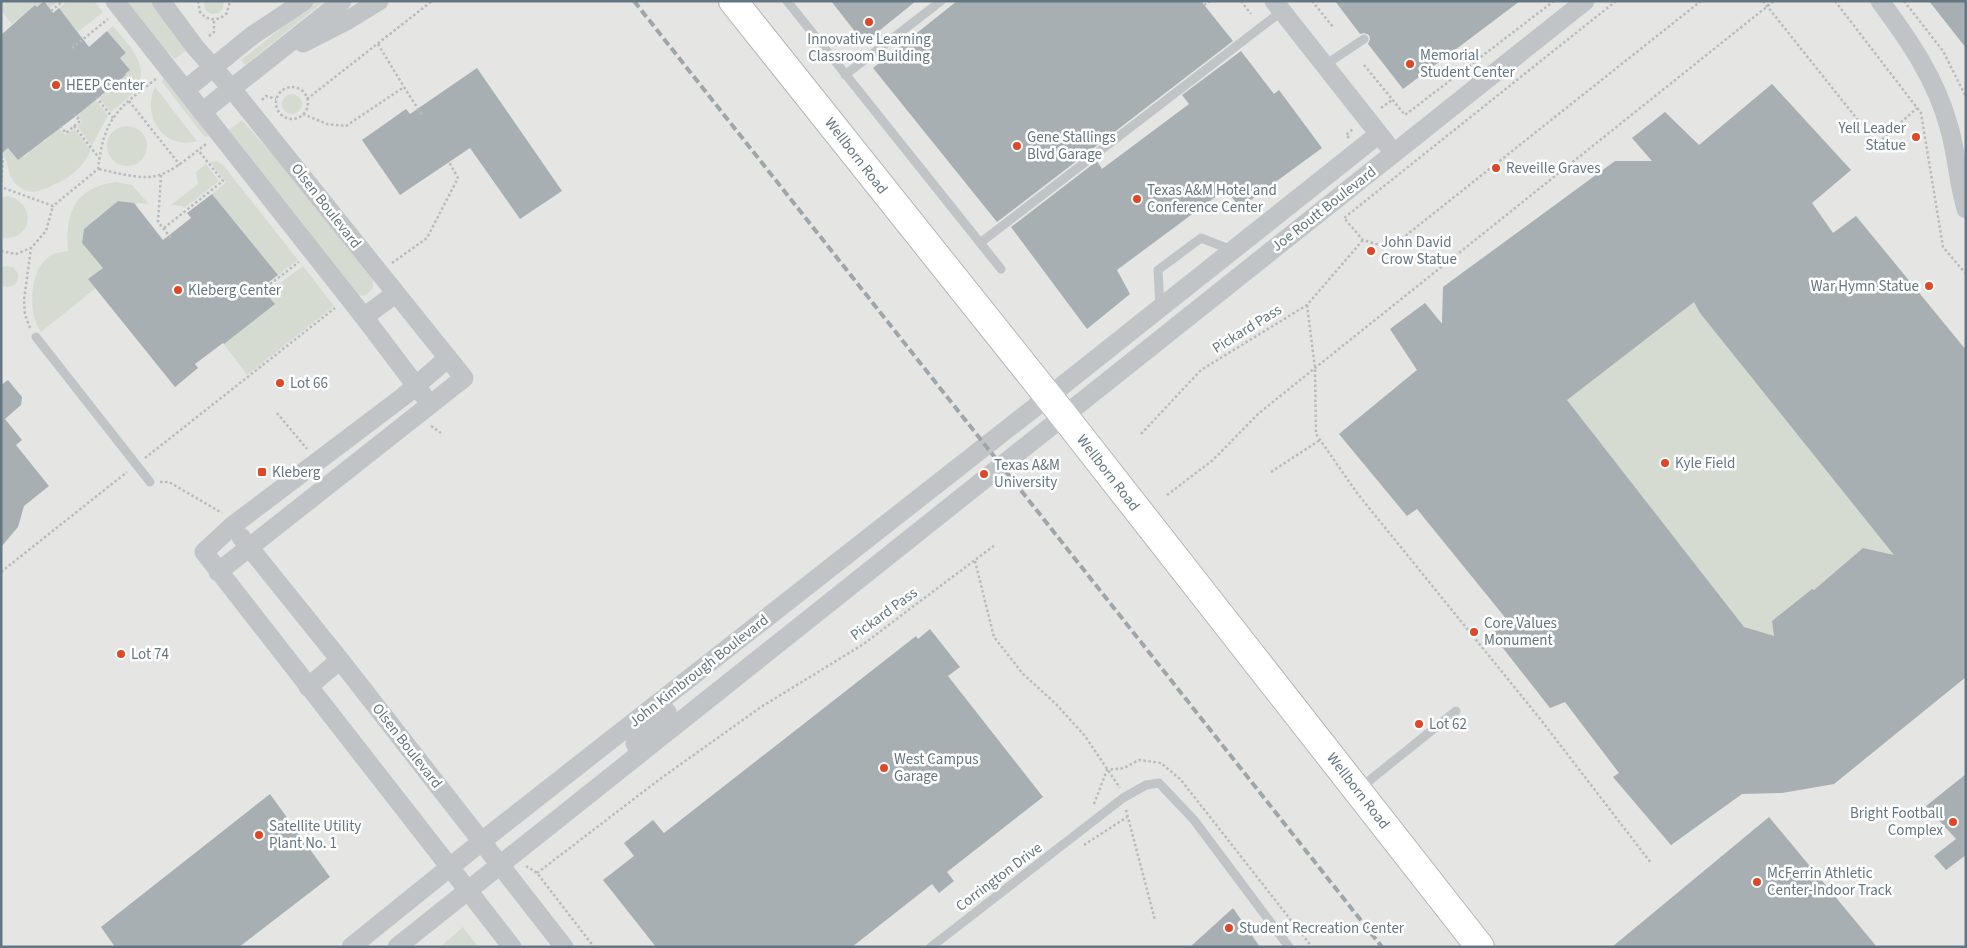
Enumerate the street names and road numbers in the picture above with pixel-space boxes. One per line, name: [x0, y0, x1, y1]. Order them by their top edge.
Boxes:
street label: Wellborn Road: [819, 113, 893, 199]
street label: Olsen Boulevard: [286, 159, 366, 253]
street label: Joe Routt Boulevard: [1267, 162, 1381, 256]
street label: Pickard Pass: [1208, 299, 1286, 359]
street label: Wellborn Road: [1071, 430, 1145, 516]
street label: Pickard Pass: [846, 583, 922, 645]
street label: John Kimbrough Boulevard: [625, 610, 773, 732]
street label: Olsen Boulevard: [367, 699, 447, 793]
street label: Wellborn Road: [1321, 748, 1395, 834]
street label: Corrington Drive: [951, 838, 1047, 916]

